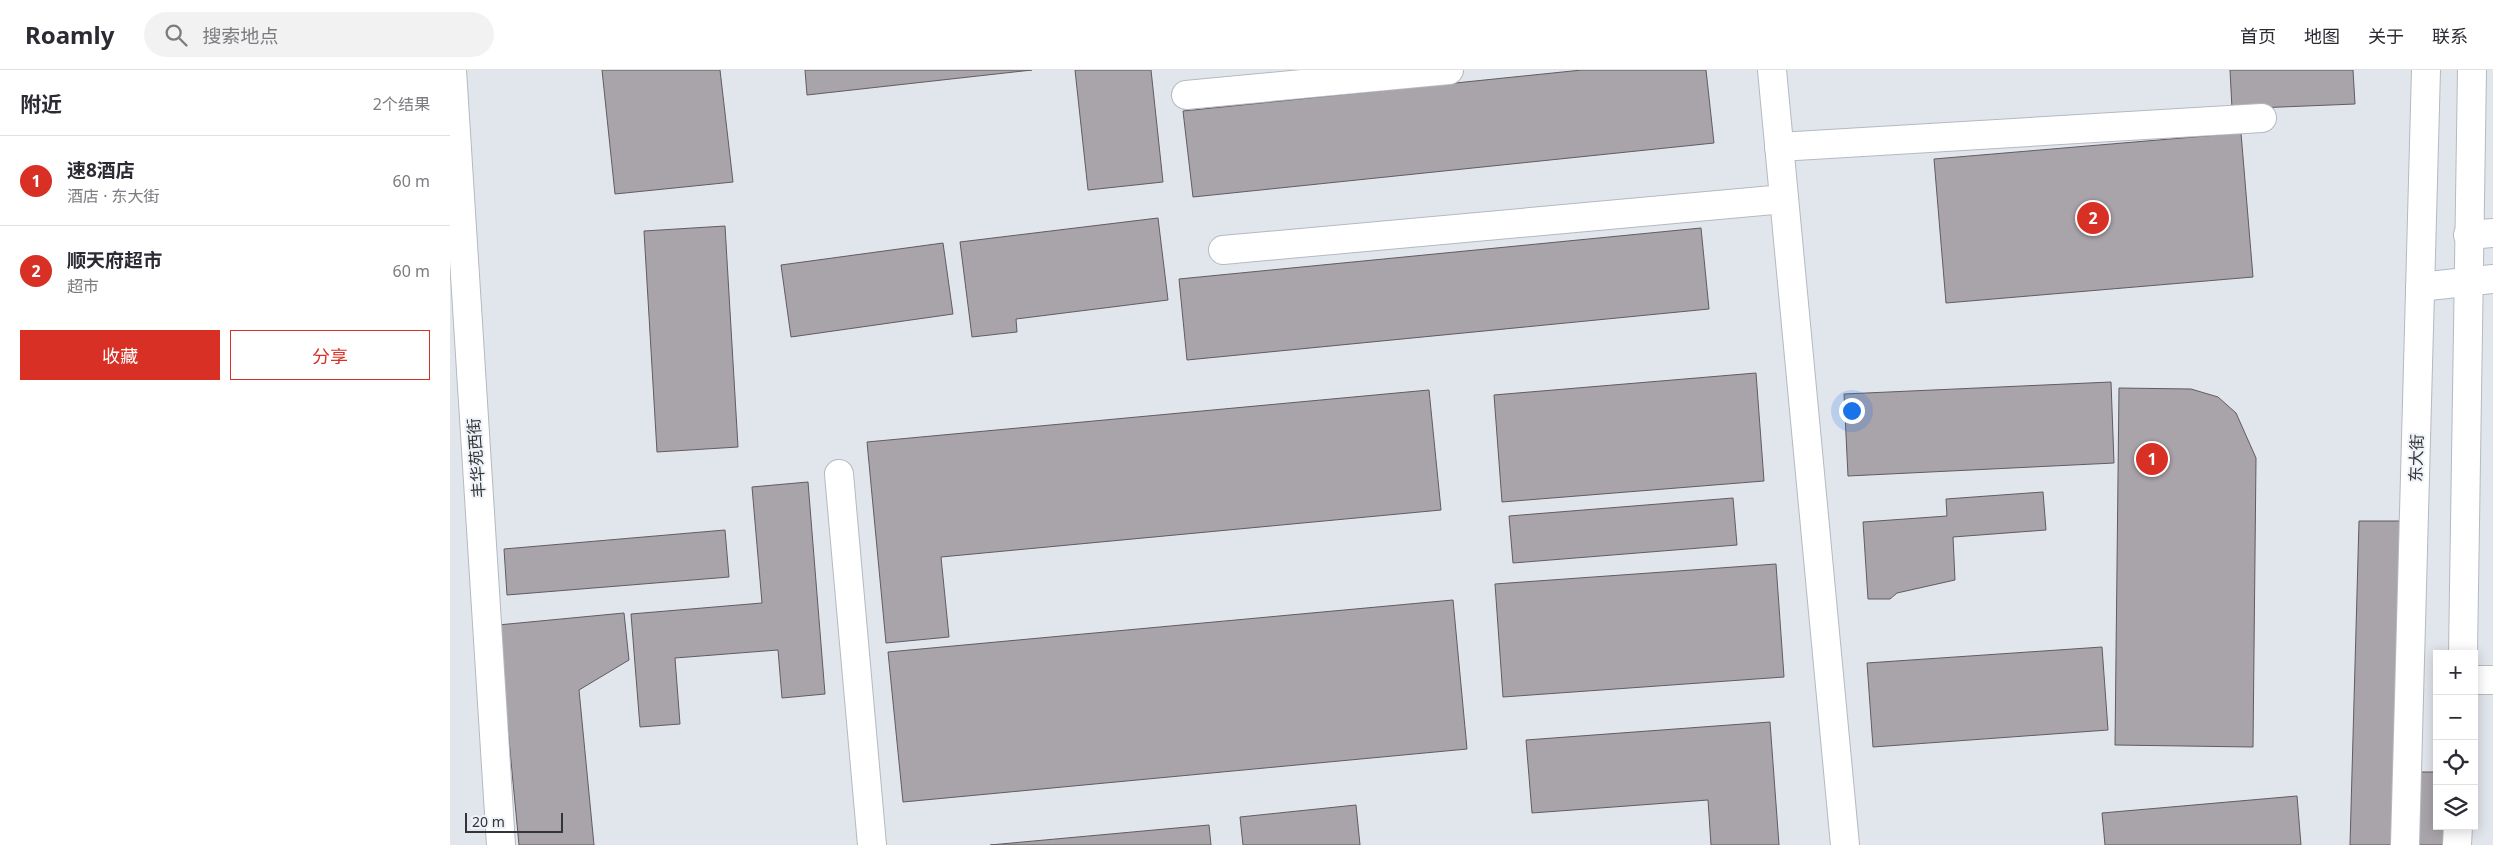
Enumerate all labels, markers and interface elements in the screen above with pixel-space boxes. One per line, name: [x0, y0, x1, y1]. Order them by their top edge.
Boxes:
search box: [144, 12, 494, 57]
text: Roamly: [25, 18, 114, 51]
icon: search: [162, 21, 190, 49]
text: 搜索地点: [202, 23, 278, 49]
text: 首页: [2240, 24, 2276, 48]
text: 地图: [2304, 24, 2340, 48]
text: 关于: [2368, 24, 2404, 48]
text: 联系: [2432, 24, 2468, 48]
text: 附近: [20, 90, 62, 118]
text: 2个结果: [373, 93, 430, 115]
text: 速8酒店: [67, 157, 135, 183]
text: 1: [31, 170, 41, 192]
text: 60 m: [393, 170, 430, 192]
text: 酒店 · 东大街: [67, 185, 160, 207]
pin: 2: [2077, 199, 2109, 237]
text: 顺天府超市: [67, 247, 162, 273]
text: 2: [31, 260, 41, 282]
text: 60 m: [393, 260, 430, 282]
text: 超市: [67, 275, 99, 297]
button: 收藏: [20, 330, 220, 380]
button: 分享: [230, 330, 430, 380]
your location: [1839, 398, 1865, 424]
street label: 丰华苑西街: [462, 417, 490, 499]
street label: 东大街: [2404, 434, 2428, 482]
pin: 1: [2136, 440, 2168, 478]
map controls: [2433, 650, 2478, 830]
button: +: [2433, 650, 2478, 695]
button: −: [2433, 695, 2478, 740]
button: locate: [2433, 740, 2478, 785]
button: layers: [2433, 785, 2478, 830]
scale bar: [465, 810, 562, 833]
text: 20 m: [472, 812, 505, 831]

